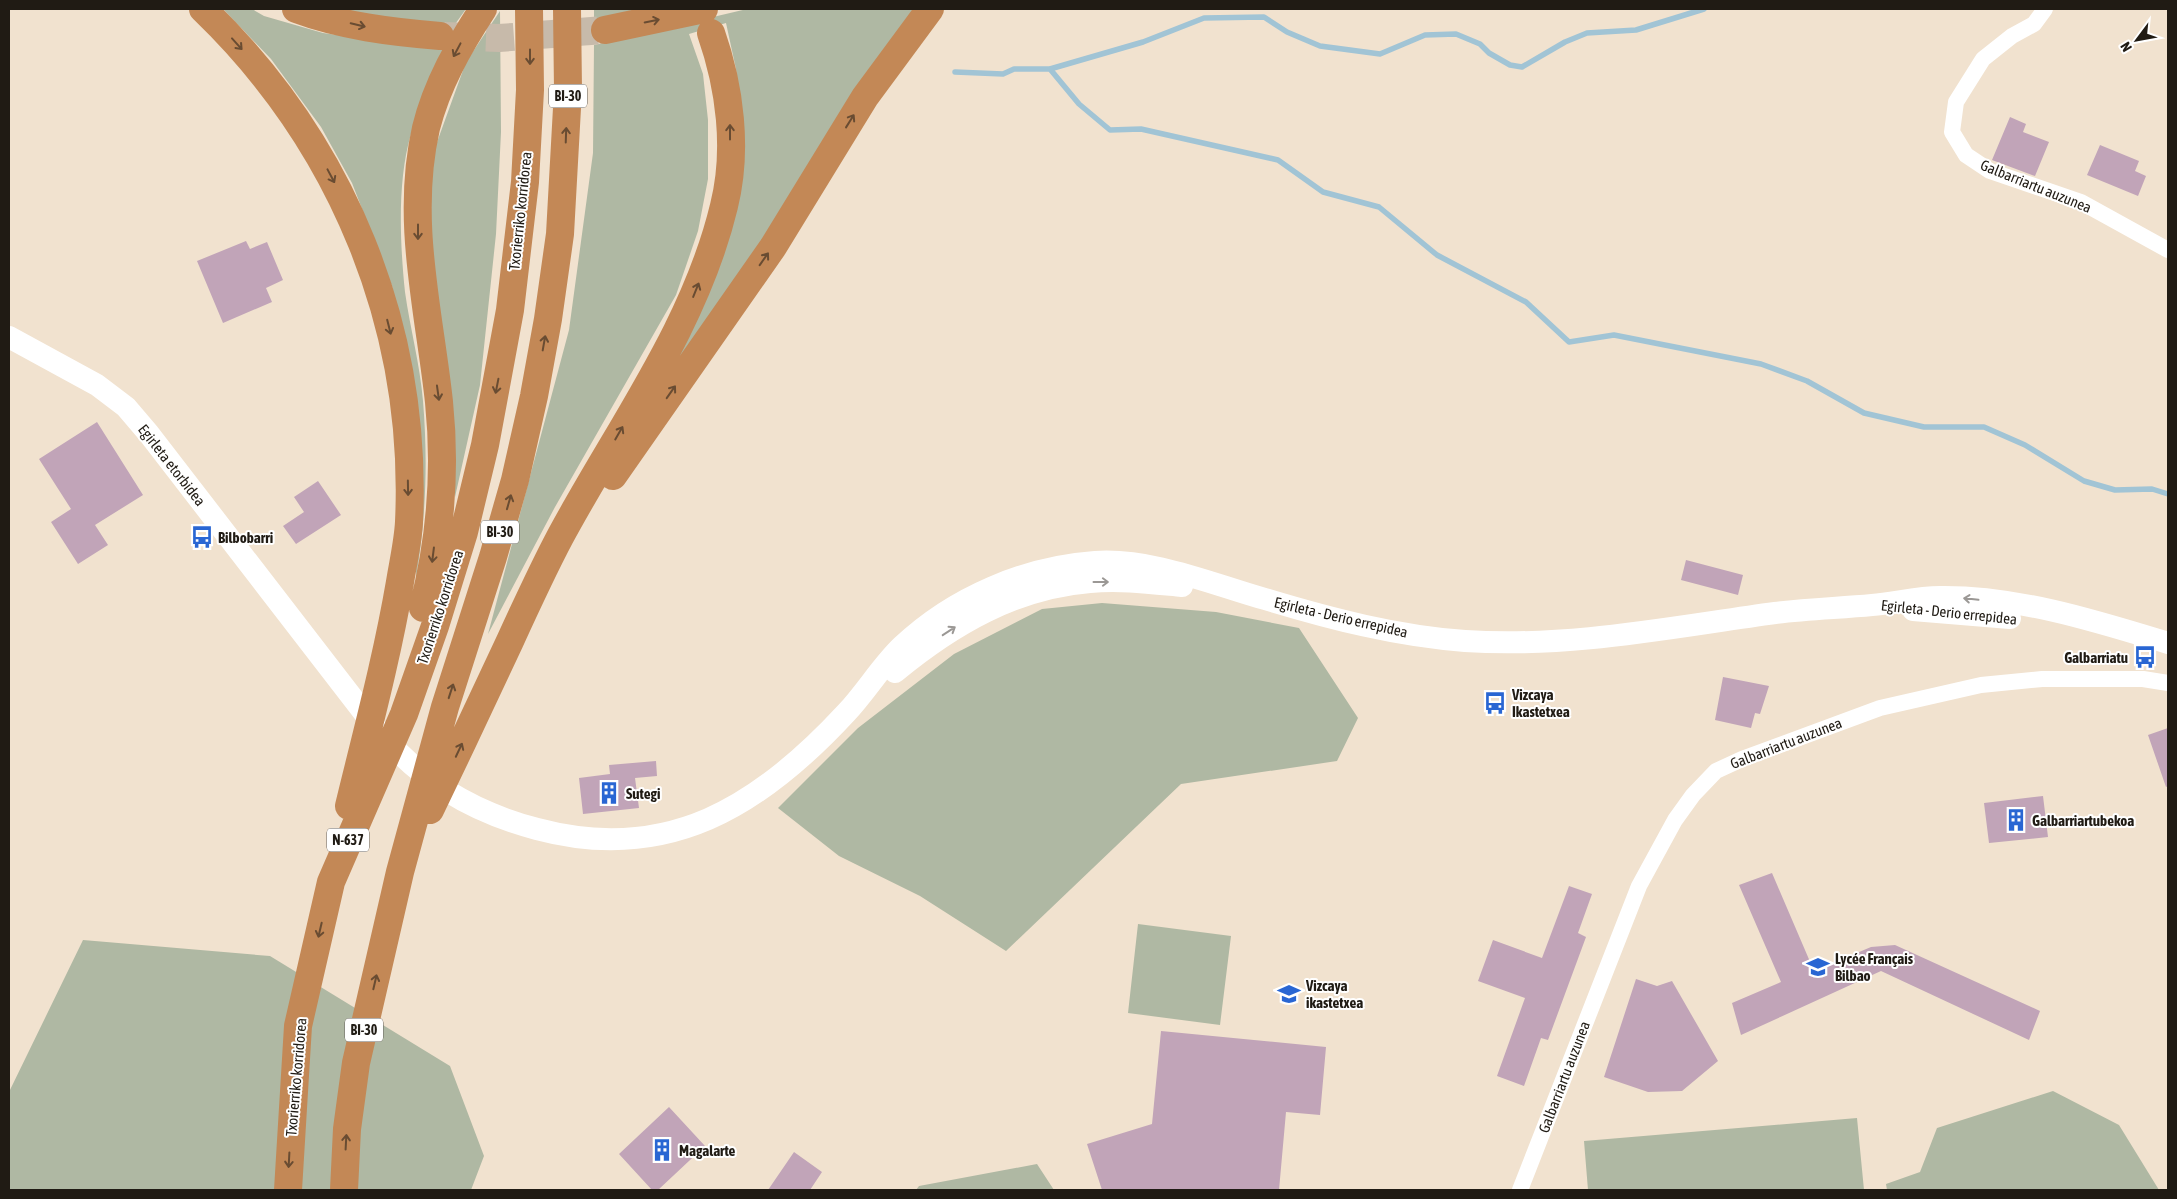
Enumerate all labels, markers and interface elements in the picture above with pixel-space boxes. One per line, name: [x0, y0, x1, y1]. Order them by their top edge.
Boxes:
one-way arrow: [644, 15, 660, 25]
north arrow: [2112, 15, 2162, 65]
one-way arrow: [349, 21, 365, 30]
one-way arrow: [231, 37, 243, 50]
text: N: [2117, 39, 2135, 55]
one-way arrow: [452, 43, 462, 58]
one-way arrow: [525, 49, 535, 65]
road number: BI-30: [549, 84, 587, 108]
one-way arrow: [845, 115, 855, 129]
one-way arrow: [725, 125, 735, 141]
one-way arrow: [561, 127, 571, 144]
street label: Txorierriko korridorea: [505, 151, 535, 271]
street label: Galbarriartu auzunea: [1978, 156, 2094, 216]
one-way arrow: [326, 168, 336, 183]
one-way arrow: [413, 224, 423, 240]
one-way arrow: [759, 252, 769, 266]
one-way arrow: [691, 283, 701, 298]
one-way arrow: [385, 318, 394, 334]
one-way arrow: [539, 336, 549, 352]
one-way arrow: [492, 378, 501, 394]
one-way arrow: [433, 385, 443, 401]
one-way arrow: [666, 386, 676, 400]
street label: Egirleta etorbidea: [135, 421, 209, 509]
one-way arrow: [615, 426, 624, 441]
one-way arrow: [404, 479, 413, 495]
one-way arrow: [504, 494, 514, 510]
road number: BI-30: [481, 520, 519, 544]
bus stop icon: Bilbobarri: [189, 524, 215, 550]
place label: Bilbobarri: [218, 529, 273, 546]
one-way arrow: [428, 547, 438, 563]
street label: Txorierriko korridorea: [414, 548, 466, 666]
one-way arrow: [1093, 577, 1109, 586]
street label: Egirleta - Derio errepidea: [1273, 593, 1409, 641]
one-way arrow: [1963, 594, 1979, 604]
street label: Egirleta - Derio errepidea: [1880, 596, 2018, 628]
one-way arrow: [941, 626, 955, 636]
bus stop icon: Galbarriatu: [2132, 644, 2158, 670]
place label: Galbarriatu: [2064, 649, 2128, 666]
one-way arrow: [447, 683, 456, 699]
place label: Vizcaya Ikastetxea: [1511, 686, 1570, 720]
bus stop icon: Vizcaya Ikastetxea: [1482, 690, 1508, 716]
street label: Galbarriartu auzunea: [1728, 714, 1844, 772]
one-way arrow: [455, 743, 464, 758]
building icon: Sutegi: [596, 780, 622, 806]
place label: Sutegi: [626, 785, 660, 802]
building icon: Galbarriartubekoa: [2003, 807, 2029, 833]
place label: Galbarriartubekoa: [2032, 812, 2134, 829]
road number: N-637: [327, 828, 369, 852]
one-way arrow: [315, 921, 324, 937]
place label: Lycée Français Bilbao: [1835, 950, 1914, 984]
school or university icon: Lycée Français Bilbao: [1805, 954, 1831, 980]
one-way arrow: [371, 974, 380, 990]
place label: Vizcaya ikastetxea: [1305, 977, 1363, 1011]
school or university icon: Vizcaya ikastetxea: [1276, 981, 1302, 1007]
street label: Txorierriko korridorea: [282, 1017, 310, 1137]
road number: BI-30: [345, 1018, 383, 1042]
street label: Galbarriartu auzunea: [1535, 1019, 1593, 1135]
one-way arrow: [342, 1134, 351, 1150]
building icon: Magalarte: [649, 1137, 675, 1163]
place label: Magalarte: [679, 1142, 736, 1159]
one-way arrow: [285, 1151, 294, 1167]

